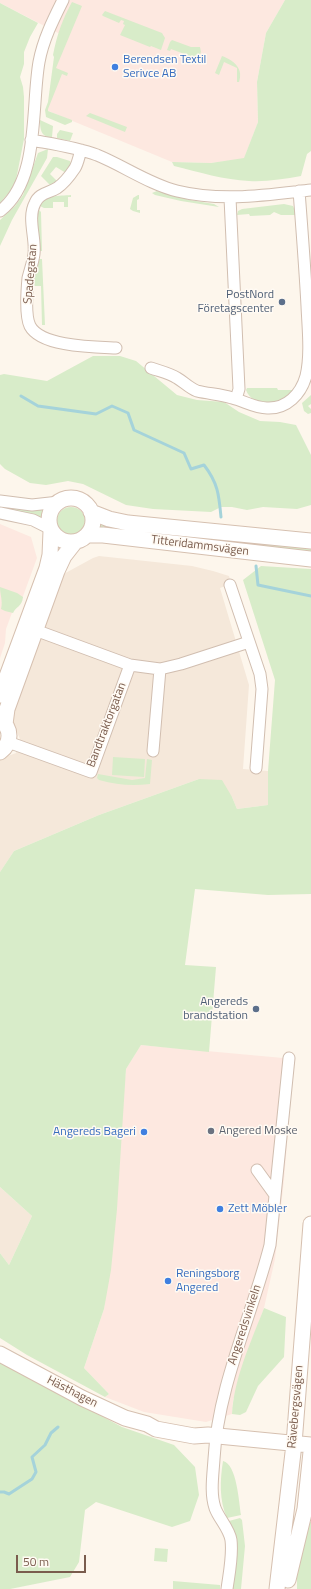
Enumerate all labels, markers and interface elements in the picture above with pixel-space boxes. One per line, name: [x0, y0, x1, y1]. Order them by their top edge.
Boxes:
place label: Berendsen Textil Serivce AB: [123, 53, 206, 81]
marker: Berendsen Textil Serivce AB: [110, 62, 120, 72]
street label: Spadegatan: [21, 243, 41, 305]
place label: PostNord Företagscenter: [197, 288, 274, 316]
marker: PostNord Företagscenter: [277, 297, 287, 307]
street label: Titteridammsvägen: [150, 533, 250, 559]
street label: Bandtraktorgatan: [84, 681, 130, 769]
place label: Angereds brandstation: [183, 995, 248, 1023]
marker: Angereds brandstation: [251, 1004, 261, 1014]
place label: Angered Moske: [219, 1124, 297, 1138]
place label: Angereds Bageri: [53, 1125, 136, 1139]
marker: Angered Moske: [206, 1126, 216, 1136]
marker: Angereds Bageri: [139, 1127, 149, 1137]
place label: Zett Möbler: [228, 1202, 287, 1216]
marker: Zett Möbler: [215, 1204, 225, 1214]
place label: Reningsborg Angered: [176, 1267, 239, 1295]
marker: Reningsborg Angered: [163, 1276, 173, 1286]
street label: Angeredsvinkeln: [225, 1283, 265, 1367]
street label: Rävebergsvägen: [285, 1365, 307, 1449]
street label: Hästhagen: [44, 1373, 100, 1411]
scale bar: [18, 1547, 88, 1573]
text: 50 m: [23, 1552, 49, 1571]

